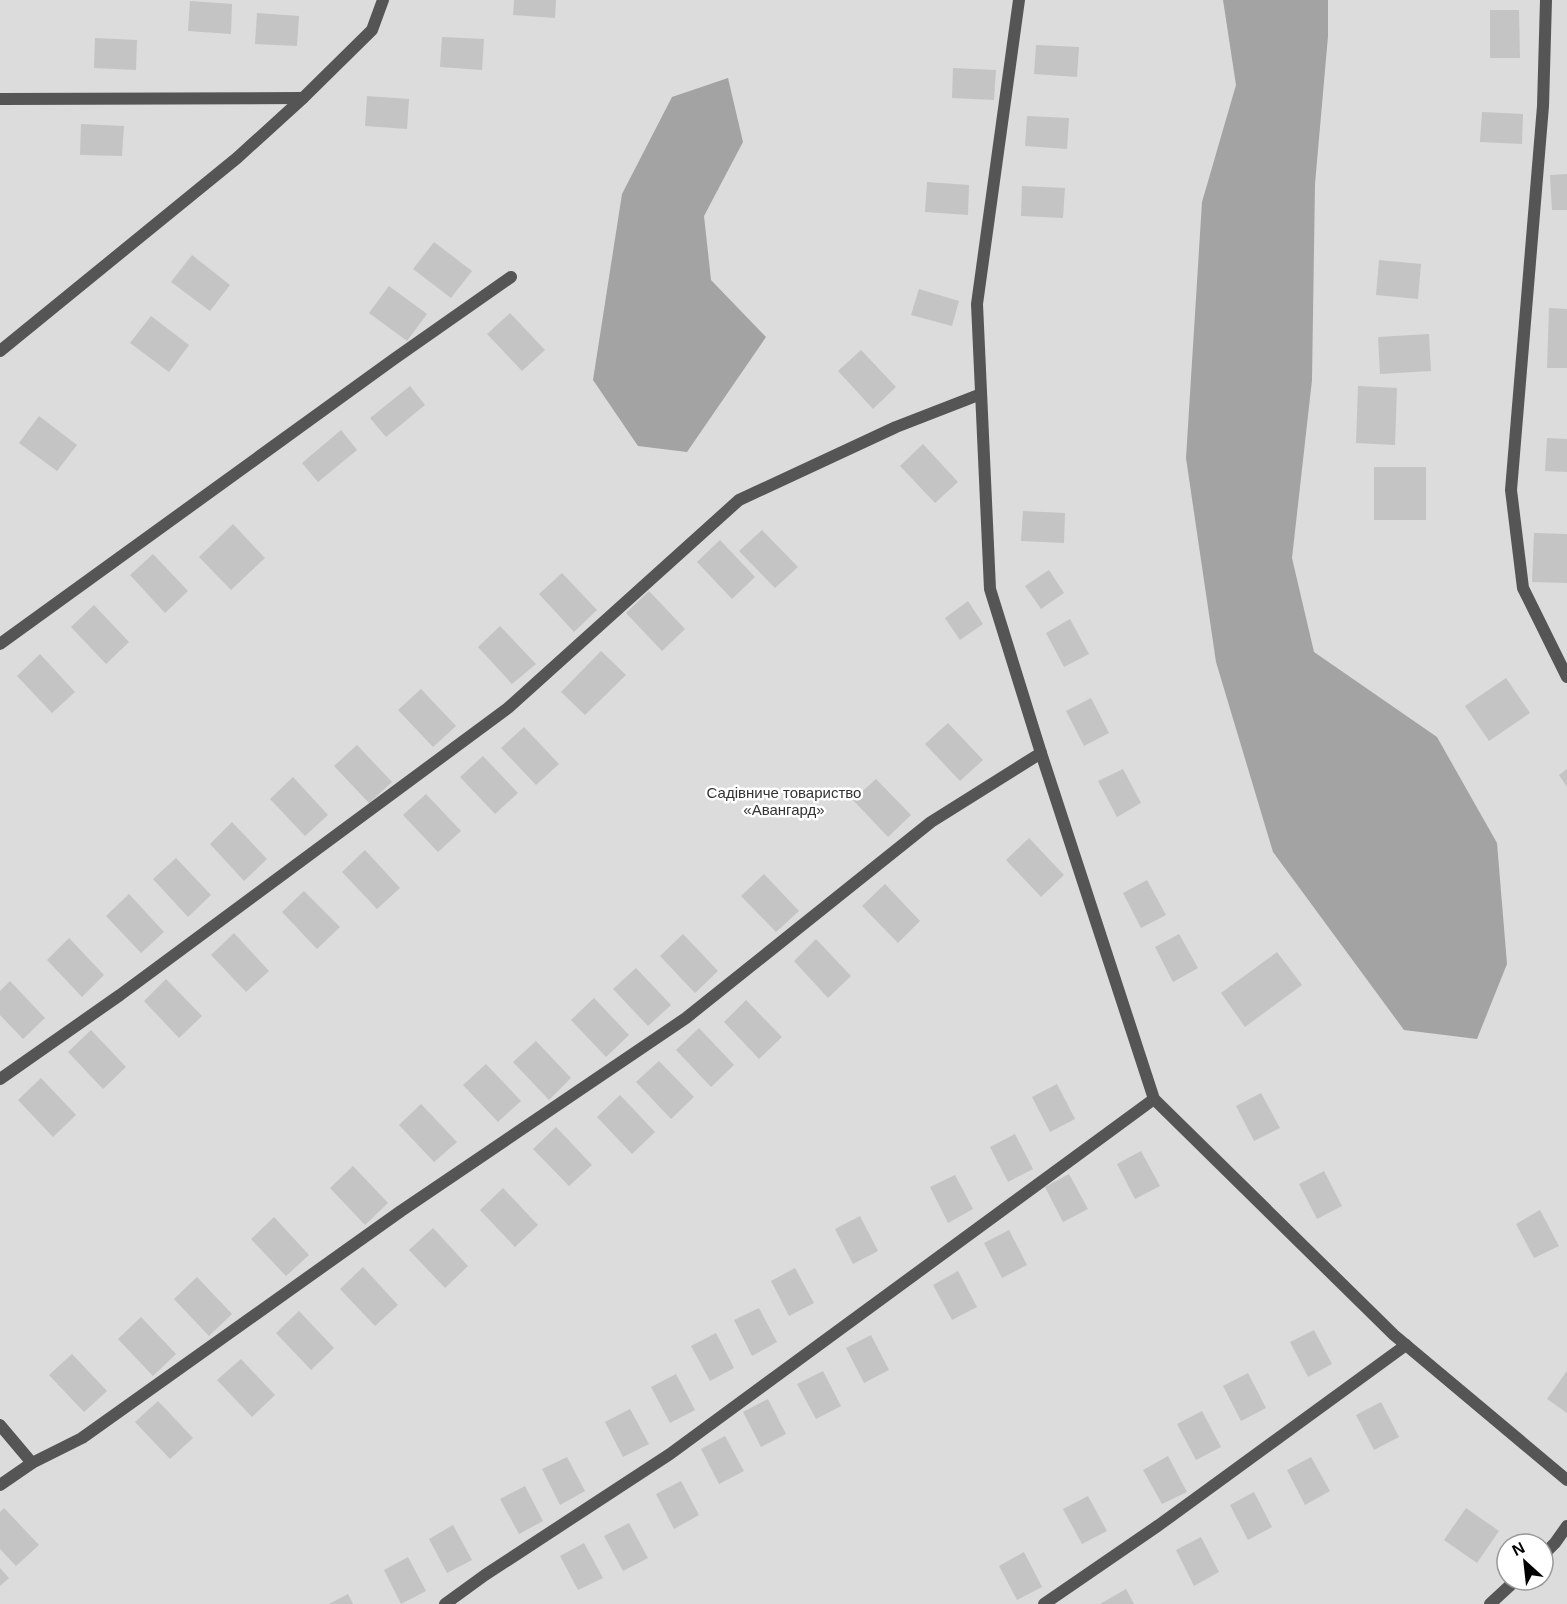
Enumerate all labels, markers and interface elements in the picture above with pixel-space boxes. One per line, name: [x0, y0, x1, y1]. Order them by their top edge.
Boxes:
park label: Садівниче товариство «Авангард»: [707, 784, 861, 818]
north arrow: [1495, 1532, 1555, 1592]
text: N: [1509, 1539, 1527, 1559]

